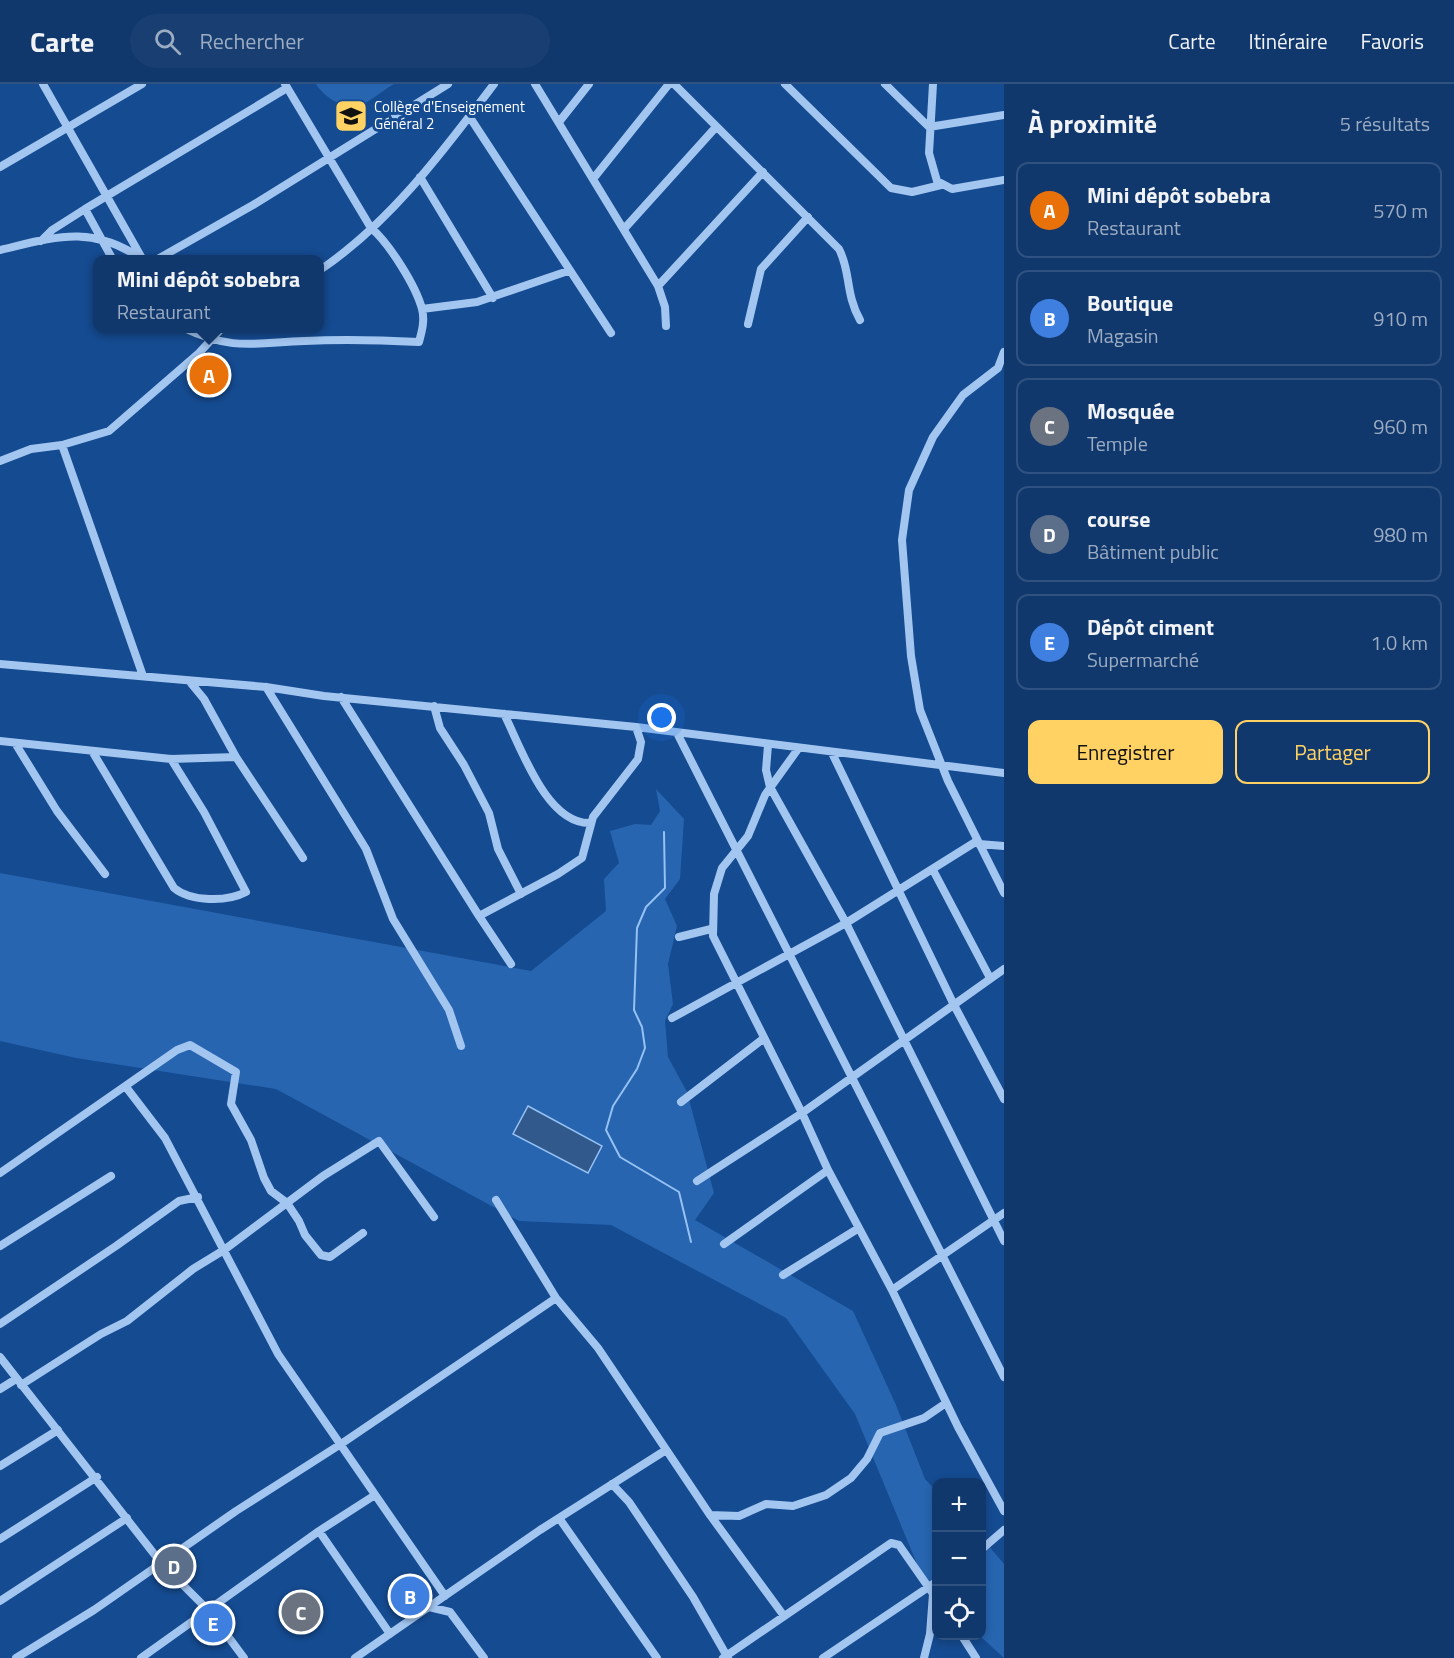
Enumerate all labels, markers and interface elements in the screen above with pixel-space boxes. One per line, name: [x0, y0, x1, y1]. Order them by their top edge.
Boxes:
search box: [130, 14, 550, 68]
text: Carte: [30, 20, 94, 63]
text: Rechercher: [199, 24, 304, 58]
icon: search: [151, 25, 184, 58]
text: Carte: [1168, 25, 1216, 57]
text: Itinéraire: [1249, 25, 1328, 57]
text: Favoris: [1361, 25, 1424, 57]
place label: Collège d'Enseignement Général 2: [374, 95, 526, 135]
school or university icon: Collège d'Enseignement Général 2: [333, 98, 369, 134]
text: À proximité: [1028, 104, 1157, 143]
text: 5 résultats: [1340, 108, 1430, 139]
text: Mini dépôt sobebra: [1087, 178, 1271, 212]
text: A: [1043, 195, 1056, 226]
text: 570 m: [1373, 195, 1428, 226]
text: Restaurant: [1087, 212, 1181, 243]
popup: [93, 255, 324, 333]
text: Mini dépôt sobebra: [117, 262, 300, 296]
text: Boutique: [1087, 286, 1173, 320]
text: Restaurant: [117, 296, 210, 327]
text: B: [1043, 303, 1056, 334]
text: 910 m: [1373, 303, 1428, 334]
text: Magasin: [1087, 320, 1159, 351]
pin: A: [190, 352, 228, 398]
text: Mosquée: [1087, 394, 1174, 428]
text: C: [1044, 411, 1055, 442]
text: 960 m: [1373, 411, 1428, 442]
text: Temple: [1087, 428, 1148, 459]
text: course: [1087, 502, 1150, 536]
text: D: [1043, 519, 1056, 550]
text: 980 m: [1373, 519, 1428, 550]
text: Bâtiment public: [1087, 536, 1219, 567]
text: Dépôt ciment: [1087, 610, 1214, 644]
text: E: [1044, 627, 1055, 658]
text: 1.0 km: [1371, 627, 1428, 658]
text: Supermarché: [1087, 644, 1199, 675]
your location: [647, 703, 676, 732]
button: Enregistrer: [1028, 720, 1223, 784]
button: Partager: [1235, 720, 1430, 784]
map controls: [932, 1478, 986, 1640]
button: +: [932, 1478, 986, 1532]
button: −: [932, 1532, 986, 1586]
pin: D: [154, 1544, 194, 1588]
pin: B: [390, 1574, 430, 1618]
button: locate: [932, 1586, 986, 1640]
pin: C: [282, 1590, 320, 1634]
pin: E: [194, 1600, 232, 1646]

